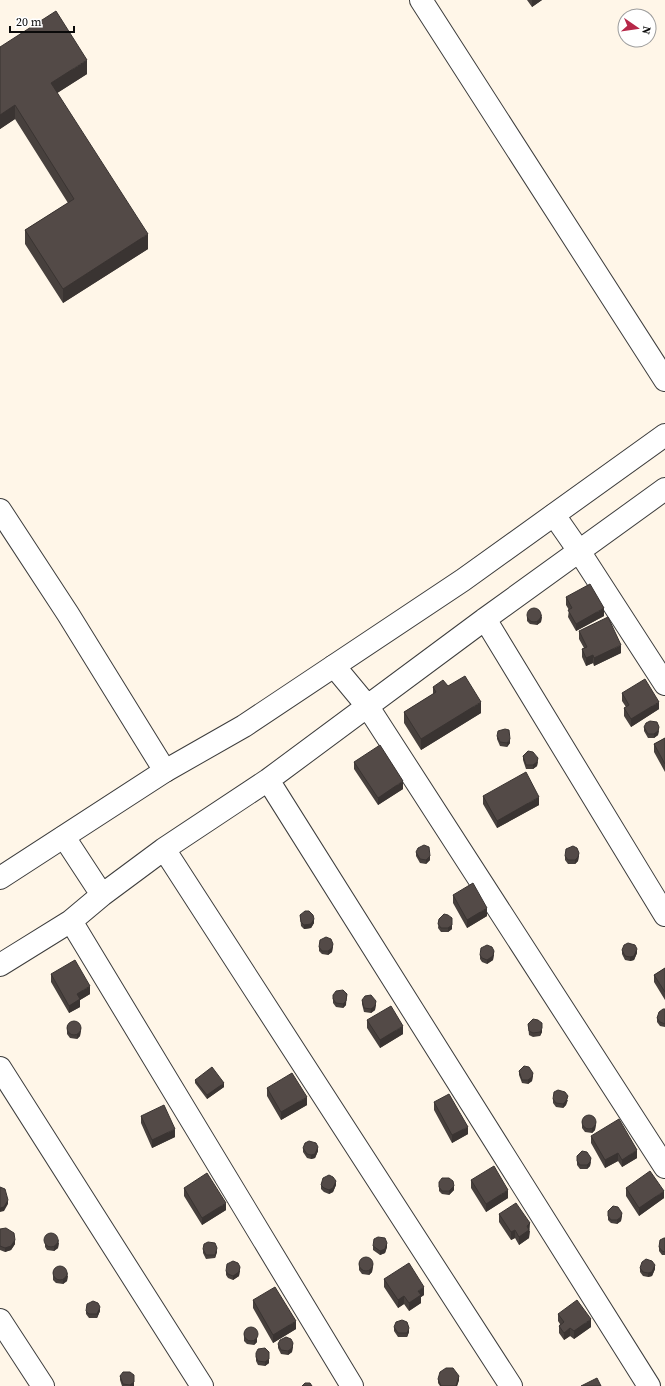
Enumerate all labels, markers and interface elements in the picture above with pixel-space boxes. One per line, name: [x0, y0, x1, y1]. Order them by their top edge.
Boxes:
scale bar: [10, 8, 74, 34]
north arrow: [617, 8, 657, 48]
text: 20 m: [16, 14, 42, 30]
text: N: [638, 25, 654, 36]

